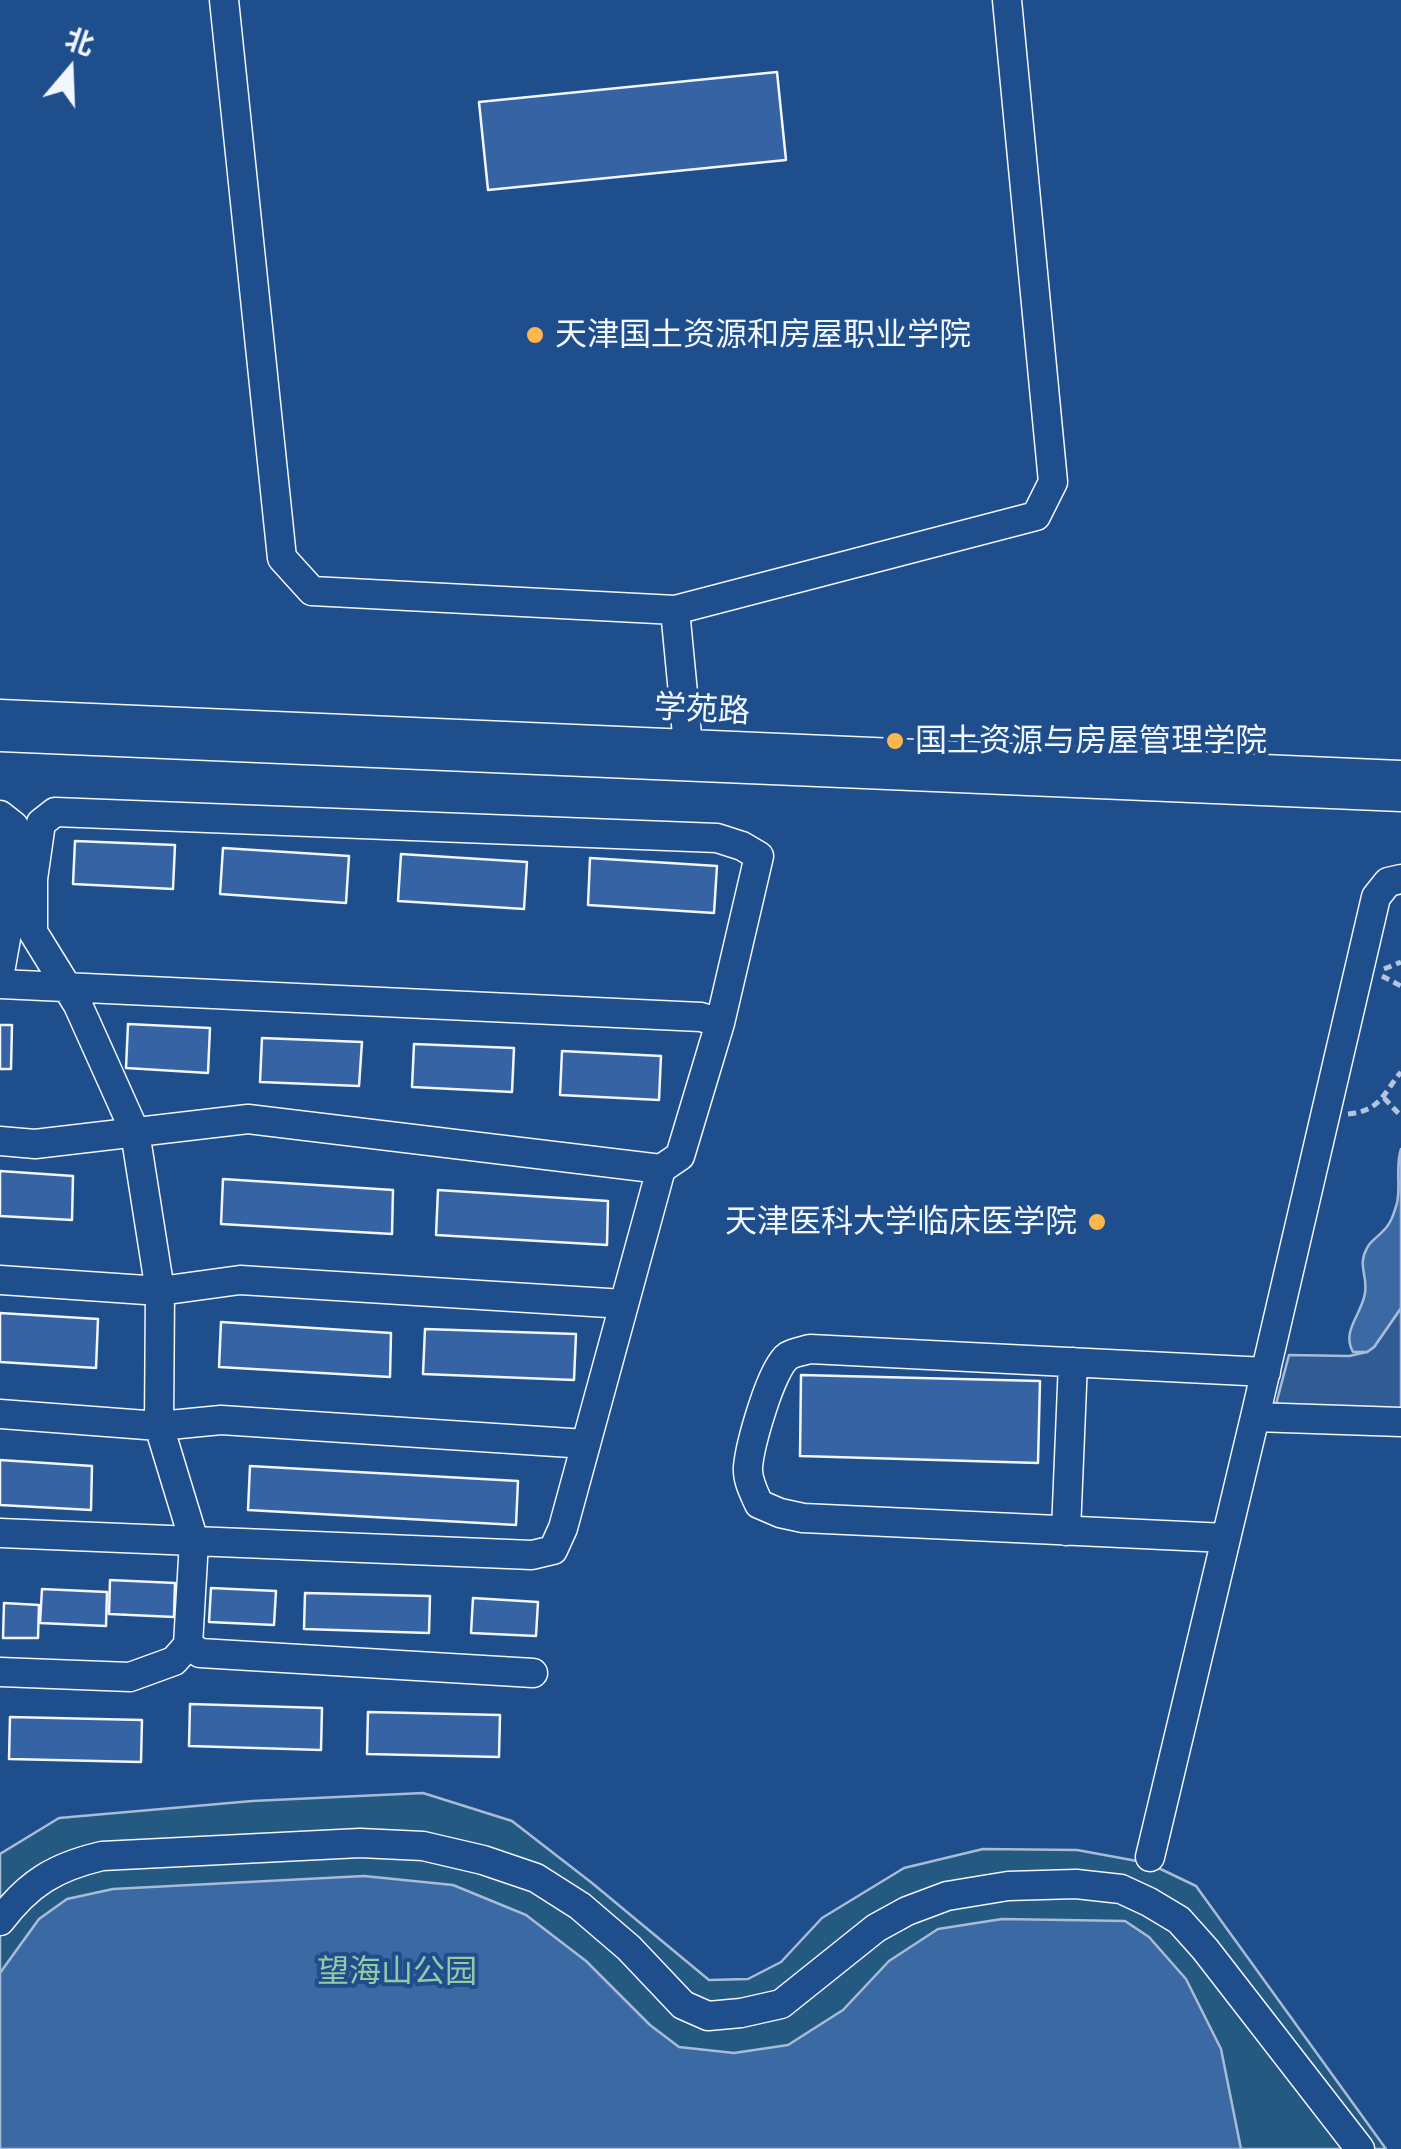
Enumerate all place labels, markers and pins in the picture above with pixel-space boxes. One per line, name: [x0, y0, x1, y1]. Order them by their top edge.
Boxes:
place label: 天津国土资源和房屋职业学院: [555, 316, 971, 354]
marker: 天津国土资源和房屋职业学院: [524, 324, 546, 346]
place label: 国土资源与房屋管理学院: [915, 722, 1267, 760]
marker: 国土资源与房屋管理学院: [884, 730, 906, 752]
place label: 天津医科大学临床医学院: [725, 1203, 1077, 1241]
marker: 天津医科大学临床医学院: [1086, 1211, 1108, 1233]

